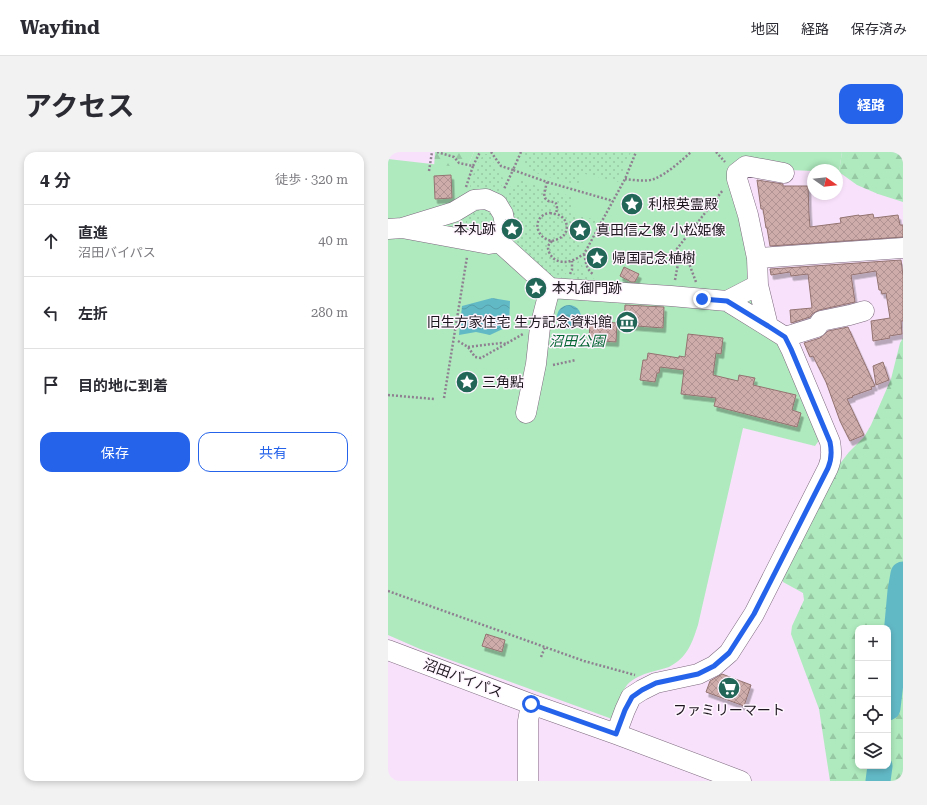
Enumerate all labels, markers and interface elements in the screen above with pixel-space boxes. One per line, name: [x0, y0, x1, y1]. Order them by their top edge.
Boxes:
text: Wayfind: [20, 16, 100, 39]
text: 地図: [751, 21, 779, 37]
text: 経路: [801, 21, 829, 37]
text: 保存済み: [851, 21, 907, 37]
button: 経路: [839, 84, 903, 124]
text: アクセス: [24, 90, 135, 123]
north arrow: [807, 164, 843, 200]
text: 4 分: [40, 170, 71, 190]
text: 徒歩 · 320 m: [275, 172, 348, 187]
place icon: 利根英霊殿: [619, 191, 645, 217]
place label: 利根英霊殿: [648, 196, 718, 212]
place icon: 本丸跡: [499, 216, 525, 242]
place icon: 真田信之像 小松姫像: [567, 217, 593, 243]
place label: 本丸跡: [454, 221, 496, 237]
place label: 真田信之像 小松姫像: [596, 222, 726, 238]
text: 直進: [78, 224, 108, 242]
icon: ahead: [40, 230, 62, 252]
text: 40 m: [318, 233, 348, 248]
text: 沼田バイパス: [78, 245, 156, 260]
place icon: 帰国記念植樹: [584, 245, 610, 271]
place label: 帰国記念植樹: [612, 250, 696, 266]
place icon: 本丸御門跡: [523, 275, 549, 301]
place label: 本丸御門跡: [552, 280, 622, 296]
route end: [693, 290, 711, 308]
icon: left: [40, 302, 62, 324]
text: 左折: [78, 305, 108, 323]
text: 280 m: [311, 305, 348, 320]
museum icon: 旧生方家住宅 生方記念資料館: [614, 309, 640, 335]
place label: 旧生方家住宅 生方記念資料館: [426, 314, 612, 330]
park label: 沼田公園: [549, 333, 607, 349]
place icon: 三角點: [454, 369, 480, 395]
icon: arrive: [40, 374, 62, 396]
place label: 三角點: [482, 374, 524, 390]
text: 目的地に到着: [78, 377, 168, 395]
button: 保存: [40, 432, 190, 472]
button: 共有: [198, 432, 348, 472]
map controls: [855, 625, 891, 769]
button: +: [855, 625, 891, 661]
street label: 沼田バイパス: [421, 656, 505, 700]
button: −: [855, 661, 891, 697]
supermarket icon: ファミリーマート: [716, 675, 742, 701]
route start: [522, 695, 540, 713]
button: locate: [855, 697, 891, 733]
place label: ファミリーマート: [673, 702, 785, 718]
button: layers: [855, 733, 891, 769]

